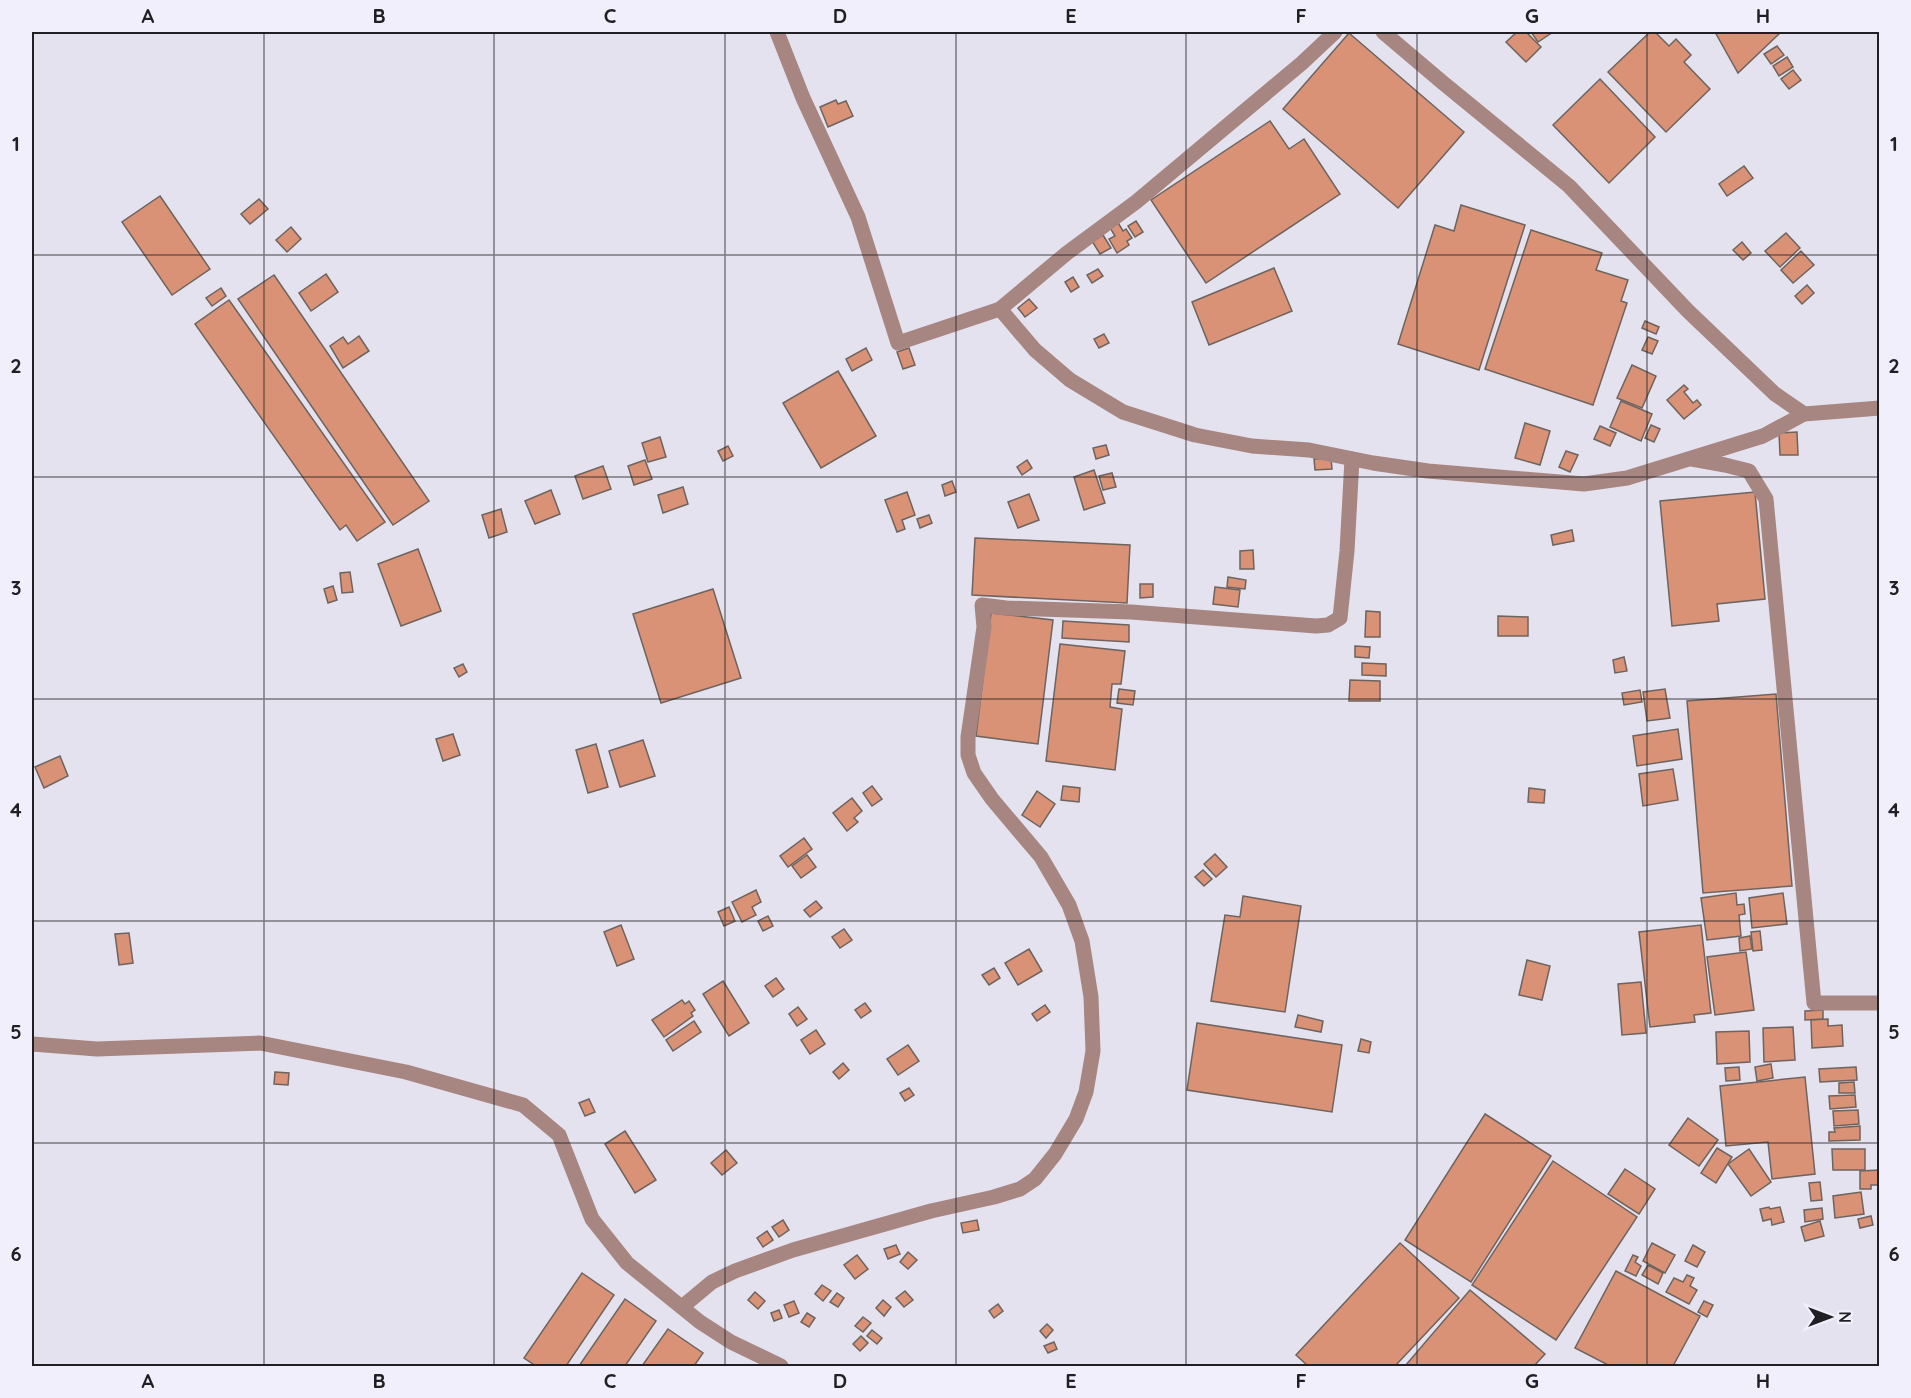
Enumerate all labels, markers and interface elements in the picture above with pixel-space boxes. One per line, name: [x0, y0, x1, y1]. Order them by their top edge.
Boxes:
text: A: [142, 3, 155, 28]
text: B: [372, 3, 386, 28]
text: C: [604, 3, 617, 28]
text: D: [833, 3, 847, 28]
text: E: [1065, 3, 1077, 28]
text: F: [1295, 3, 1307, 28]
text: G: [1525, 3, 1539, 28]
text: H: [1756, 3, 1770, 28]
text: 1: [12, 131, 20, 156]
text: 1: [1890, 131, 1898, 156]
text: 2: [10, 353, 22, 378]
text: 2: [1888, 353, 1900, 378]
text: 3: [11, 575, 21, 600]
text: 3: [1889, 575, 1899, 600]
text: 4: [10, 797, 22, 822]
text: 4: [1888, 797, 1900, 822]
text: 5: [10, 1019, 22, 1044]
text: 5: [1888, 1019, 1900, 1044]
text: 6: [10, 1241, 22, 1266]
text: 6: [1888, 1241, 1900, 1266]
north arrow: [1800, 1287, 1860, 1347]
text: N: [1835, 1311, 1855, 1323]
text: A: [142, 1368, 155, 1393]
text: B: [372, 1368, 386, 1393]
text: C: [604, 1368, 617, 1393]
text: D: [833, 1368, 847, 1393]
text: E: [1065, 1368, 1077, 1393]
text: F: [1295, 1368, 1307, 1393]
text: G: [1525, 1368, 1539, 1393]
text: H: [1756, 1368, 1770, 1393]

